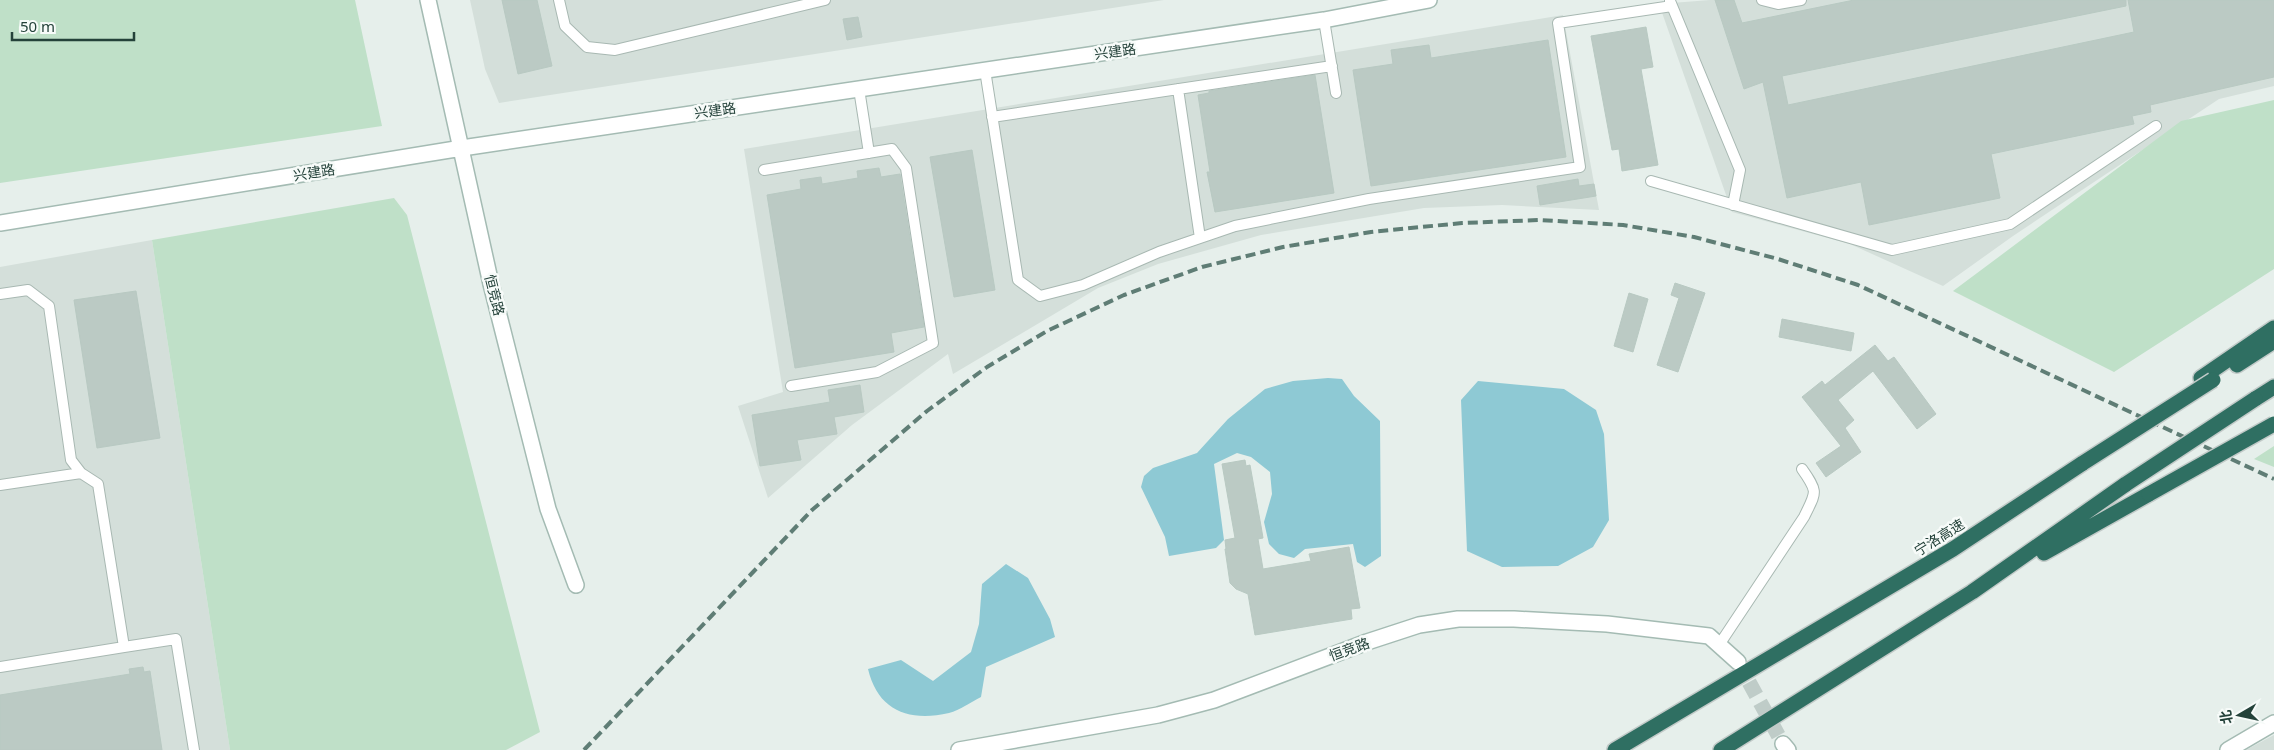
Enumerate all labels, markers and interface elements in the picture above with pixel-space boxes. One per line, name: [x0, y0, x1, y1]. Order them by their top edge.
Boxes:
scale bar: [12, 10, 135, 42]
text: 50 m: [20, 16, 55, 36]
street label: 兴建路: [1093, 39, 1137, 63]
street label: 兴建路: [693, 98, 737, 122]
street label: 兴建路: [292, 159, 336, 185]
street label: 恒竞路: [481, 272, 509, 318]
street label: 宁洛高速: [1910, 514, 1968, 560]
street label: 恒竞路: [1326, 633, 1372, 665]
north arrow: [2214, 690, 2264, 740]
text: 北: [2215, 709, 2236, 726]

